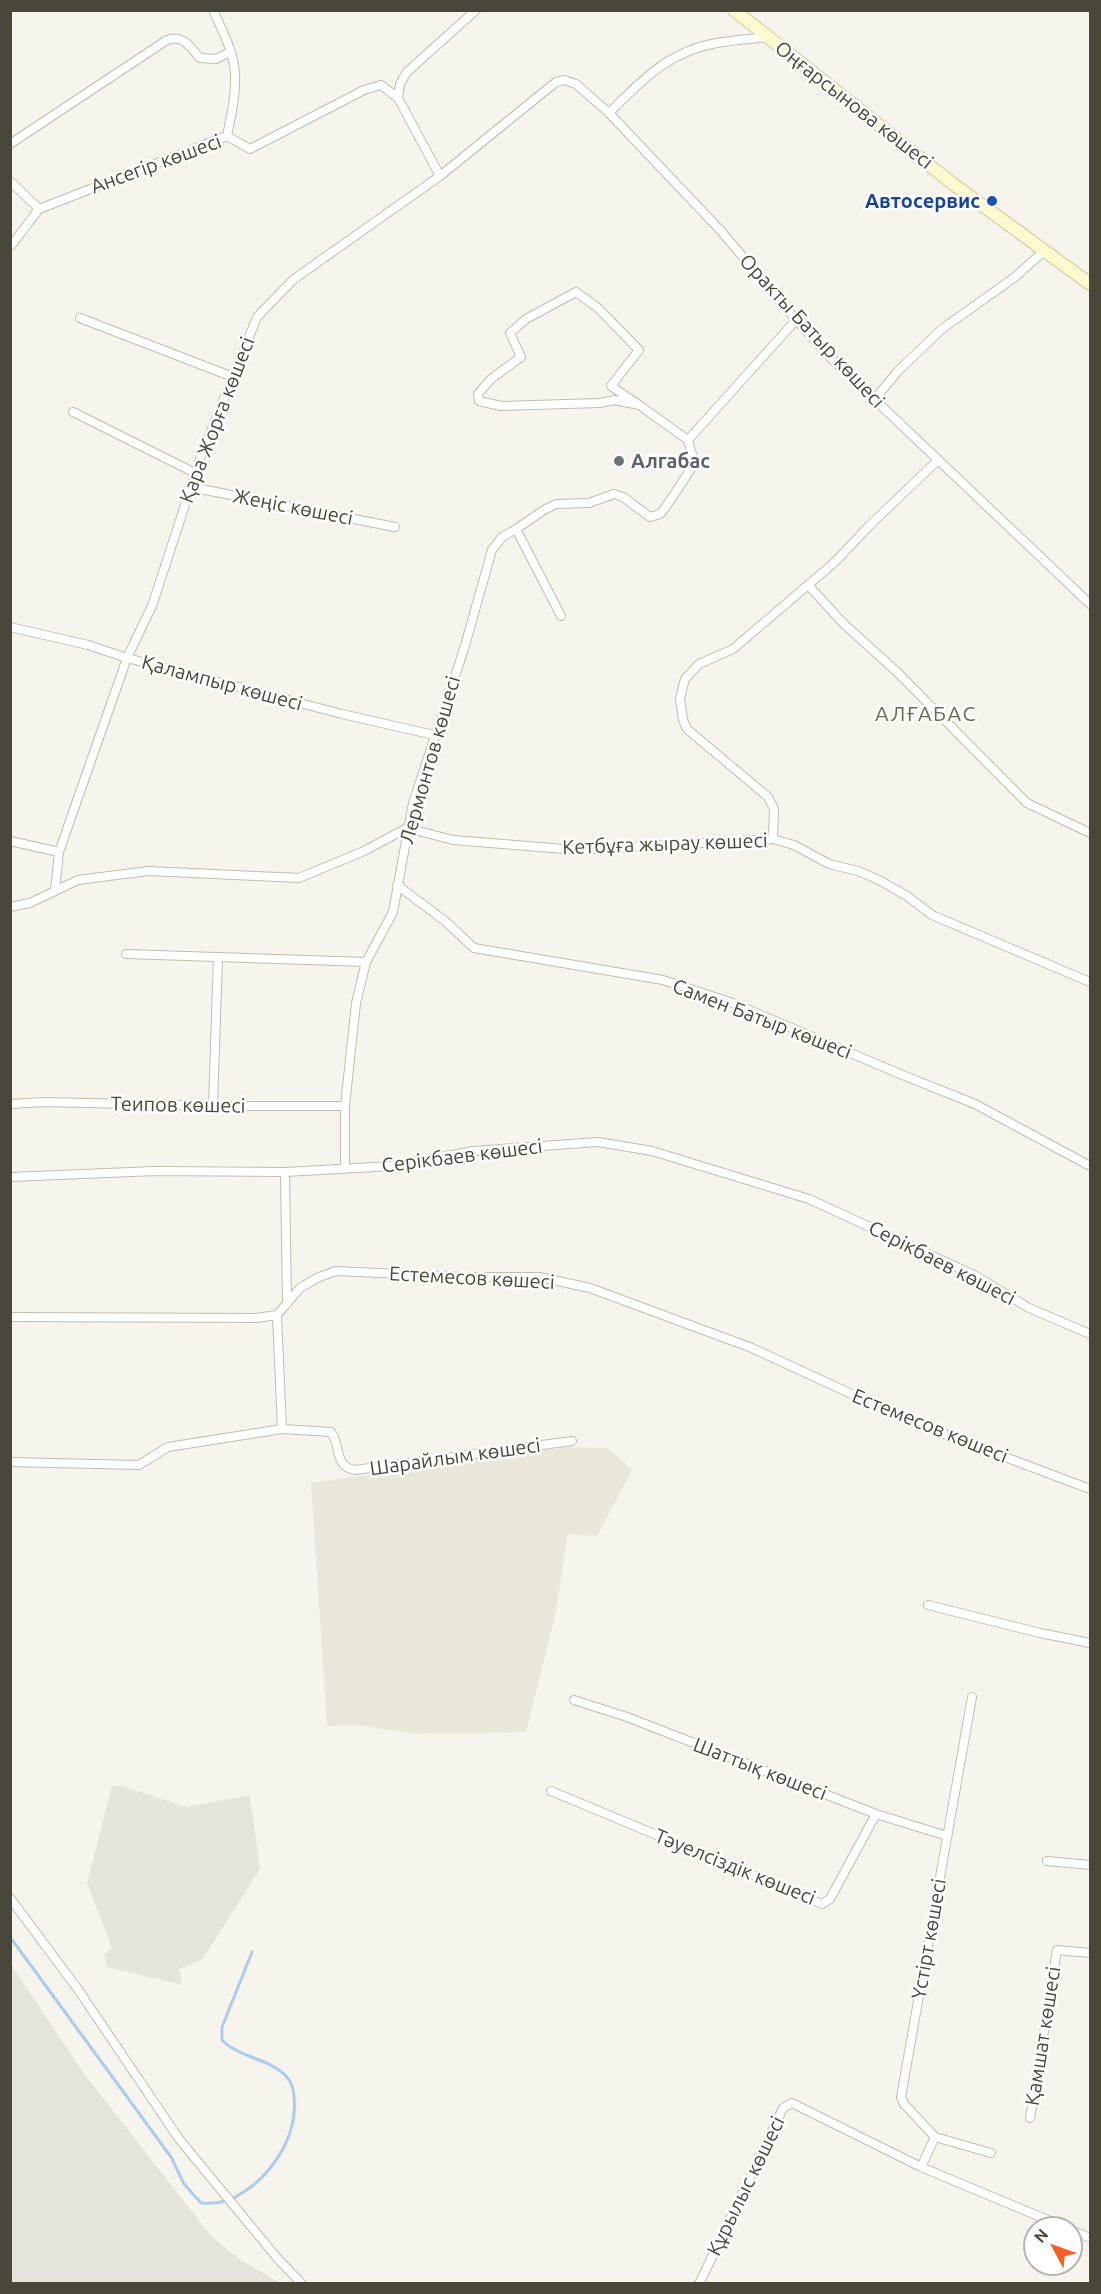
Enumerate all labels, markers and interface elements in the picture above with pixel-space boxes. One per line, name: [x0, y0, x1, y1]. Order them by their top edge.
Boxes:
street label: Оңғарсынова көшесі: [770, 36, 938, 174]
street label: Ансегір көшесі: [87, 129, 225, 199]
place label: Автосервис: [865, 189, 980, 213]
marker: Автосервис: [985, 194, 999, 208]
street label: Оракты Батыр көшесі: [734, 249, 890, 413]
street label: Қара Жорға көшесі: [174, 334, 260, 506]
place label: Алгабас: [631, 449, 710, 473]
marker: Алгабас: [612, 454, 626, 468]
street label: Жеңіс көшесі: [231, 484, 355, 530]
street label: Қалампыр көшесі: [139, 650, 305, 716]
street label: Лермонтов көшесі: [395, 673, 465, 847]
district label: АЛҒАБАС: [875, 701, 977, 727]
street label: Кетбұға жырау көшесі: [562, 828, 768, 860]
street label: Самен Батыр көшесі: [669, 974, 855, 1064]
street label: Теипов көшесі: [110, 1092, 246, 1118]
street label: Серікбаев көшесі: [380, 1134, 544, 1178]
street label: Серікбаев көшесі: [864, 1216, 1020, 1310]
street label: Естемесов көшесі: [389, 1262, 555, 1294]
street label: Естемесов көшесі: [849, 1384, 1011, 1468]
street label: Шарайлым көшесі: [368, 1433, 542, 1481]
street label: Шаттық көшесі: [690, 1733, 830, 1805]
street label: Тәуелсіздік көшесі: [651, 1824, 819, 1910]
street label: Үстірт көшесі: [907, 1877, 951, 2001]
street label: Қамшат көшесі: [1020, 1965, 1066, 2107]
street label: Құрылыс көшесі: [702, 2112, 790, 2260]
north arrow: [1023, 2216, 1083, 2276]
text: N: [1030, 2225, 1052, 2246]

